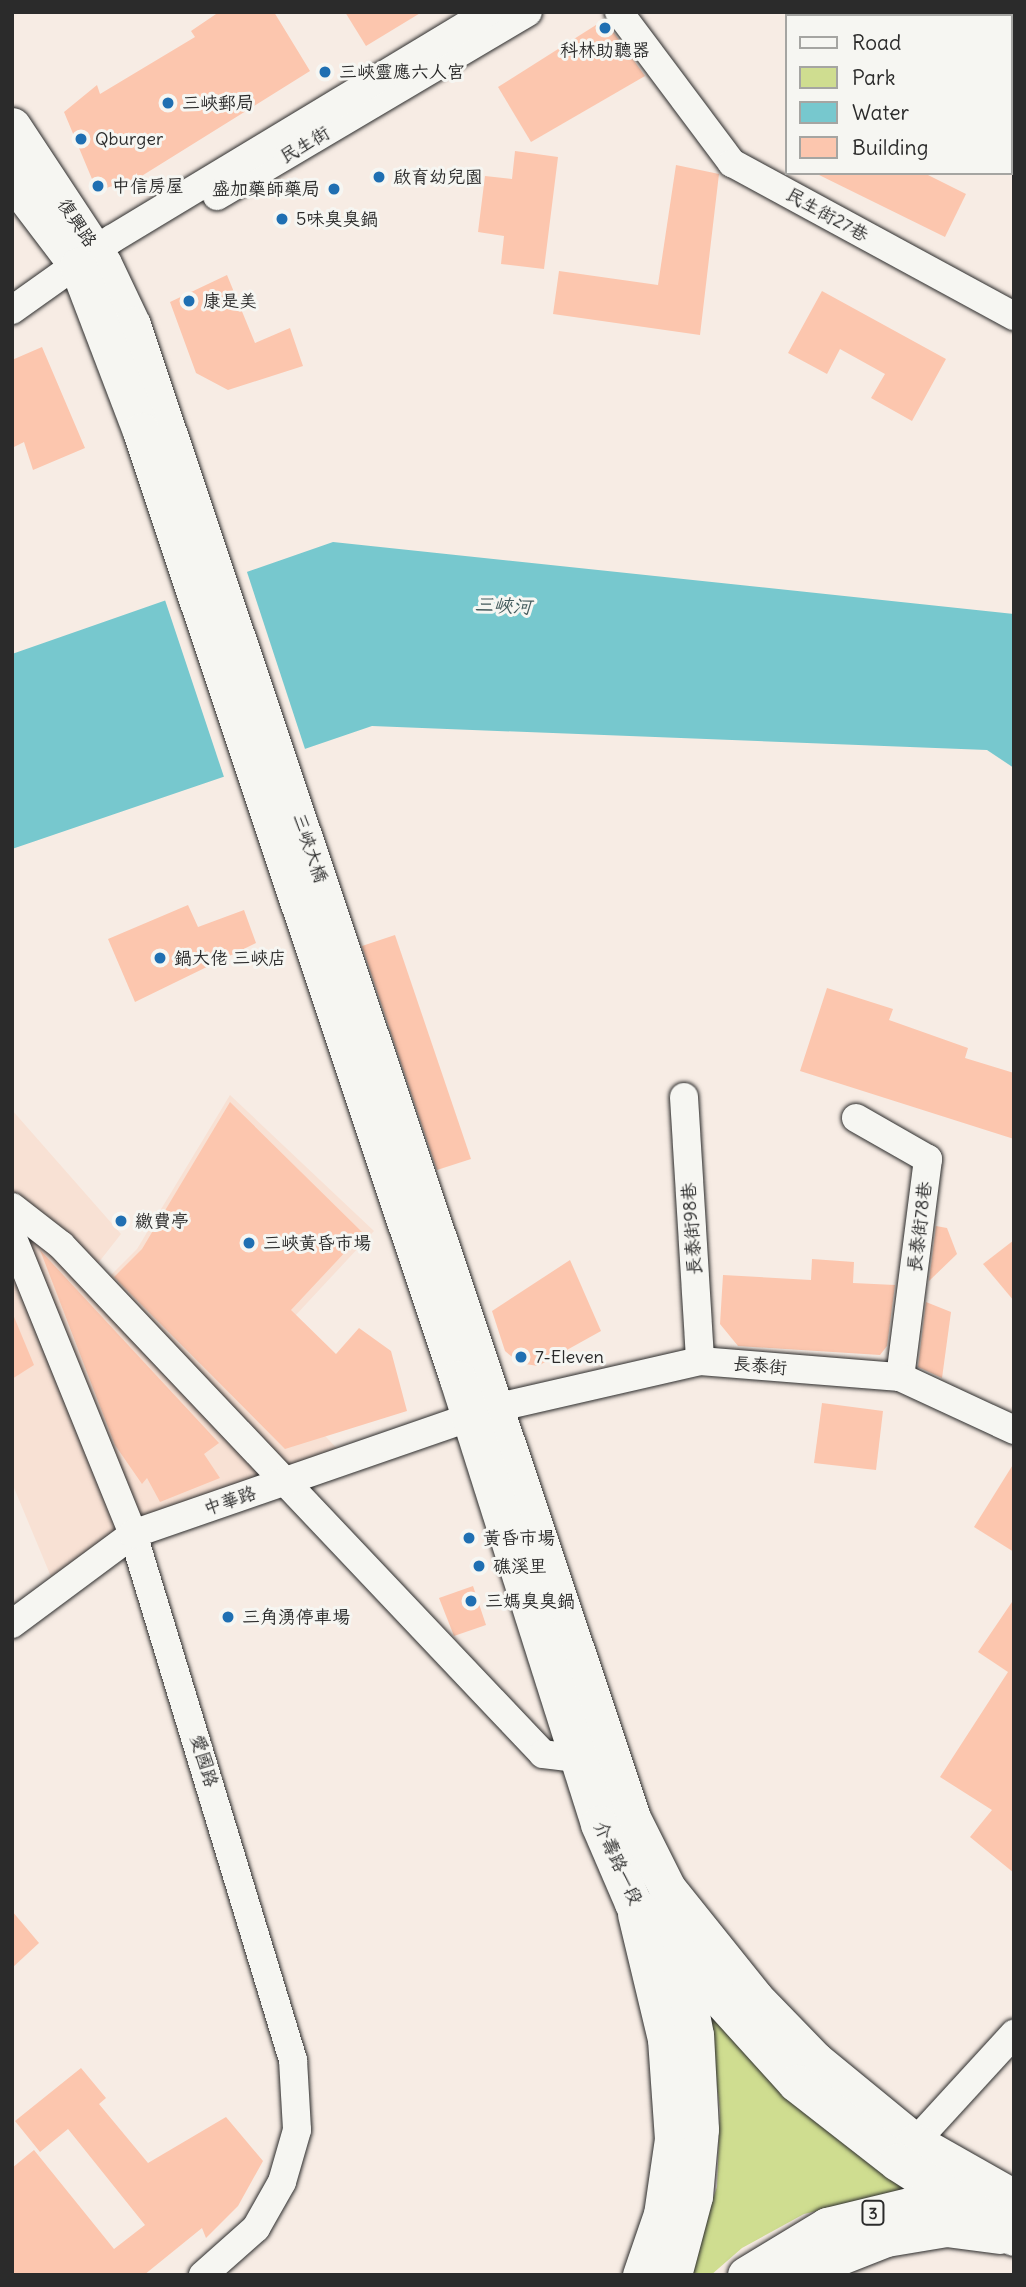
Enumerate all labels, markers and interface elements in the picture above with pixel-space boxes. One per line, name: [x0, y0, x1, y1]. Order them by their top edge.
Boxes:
legend: [785, 14, 1012, 175]
marker: 科林助聽器: [597, 20, 613, 36]
text: Road: [852, 29, 901, 56]
place label: 科林助聽器: [560, 39, 650, 61]
place label: 三峽靈應六人宮: [339, 61, 465, 83]
marker: 三峽靈應六人宮: [317, 64, 333, 80]
text: Park: [852, 64, 895, 91]
place label: 三峽郵局: [182, 92, 254, 114]
marker: 三峽郵局: [160, 95, 176, 111]
text: Water: [852, 99, 909, 126]
street label: 民生街: [276, 122, 334, 168]
place label: Qburger: [95, 128, 163, 150]
marker: Qburger: [73, 131, 89, 147]
text: Building: [852, 134, 928, 161]
place label: 啟育幼兒園: [393, 166, 483, 188]
marker: 啟育幼兒園: [371, 169, 387, 185]
place label: 中信房屋: [112, 175, 184, 197]
marker: 中信房屋: [90, 178, 106, 194]
place label: 盛加藥師藥局: [212, 178, 320, 200]
marker: 盛加藥師藥局: [326, 181, 342, 197]
street label: 民生街27巷: [782, 184, 872, 246]
street label: 復興路: [53, 195, 101, 251]
place label: 5味臭臭鍋: [296, 208, 378, 230]
marker: 5味臭臭鍋: [274, 211, 290, 227]
place label: 康是美: [203, 290, 257, 312]
marker: 康是美: [181, 293, 197, 309]
water label: 三峽河: [474, 593, 532, 619]
street label: 三峽大橋: [288, 810, 332, 886]
place label: 鍋大佬 三峽店: [174, 947, 286, 969]
marker: 鍋大佬 三峽店: [152, 950, 168, 966]
street label: 長泰街78巷: [904, 1180, 936, 1274]
street label: 長泰街98巷: [678, 1182, 706, 1276]
place label: 繳費亭: [135, 1210, 189, 1232]
marker: 繳費亭: [113, 1213, 129, 1229]
place label: 三峽黃昏市場: [263, 1232, 371, 1254]
marker: 三峽黃昏市場: [241, 1235, 257, 1251]
place label: 7-Eleven: [535, 1346, 604, 1368]
marker: 7-Eleven: [513, 1349, 529, 1365]
street label: 長泰街: [732, 1353, 788, 1379]
street label: 中華路: [201, 1482, 259, 1520]
place label: 黃昏市場: [483, 1527, 555, 1549]
marker: 黃昏市場: [461, 1530, 477, 1546]
place label: 礁溪里: [493, 1555, 547, 1577]
marker: 礁溪里: [471, 1558, 487, 1574]
place label: 三媽臭臭鍋: [485, 1590, 575, 1612]
marker: 三媽臭臭鍋: [463, 1593, 479, 1609]
place label: 三角湧停車場: [242, 1606, 350, 1628]
marker: 三角湧停車場: [220, 1609, 236, 1625]
street label: 愛國路: [186, 1732, 222, 1790]
street label: 介壽路一段: [589, 1818, 647, 1908]
road number: 3: [861, 2200, 885, 2226]

